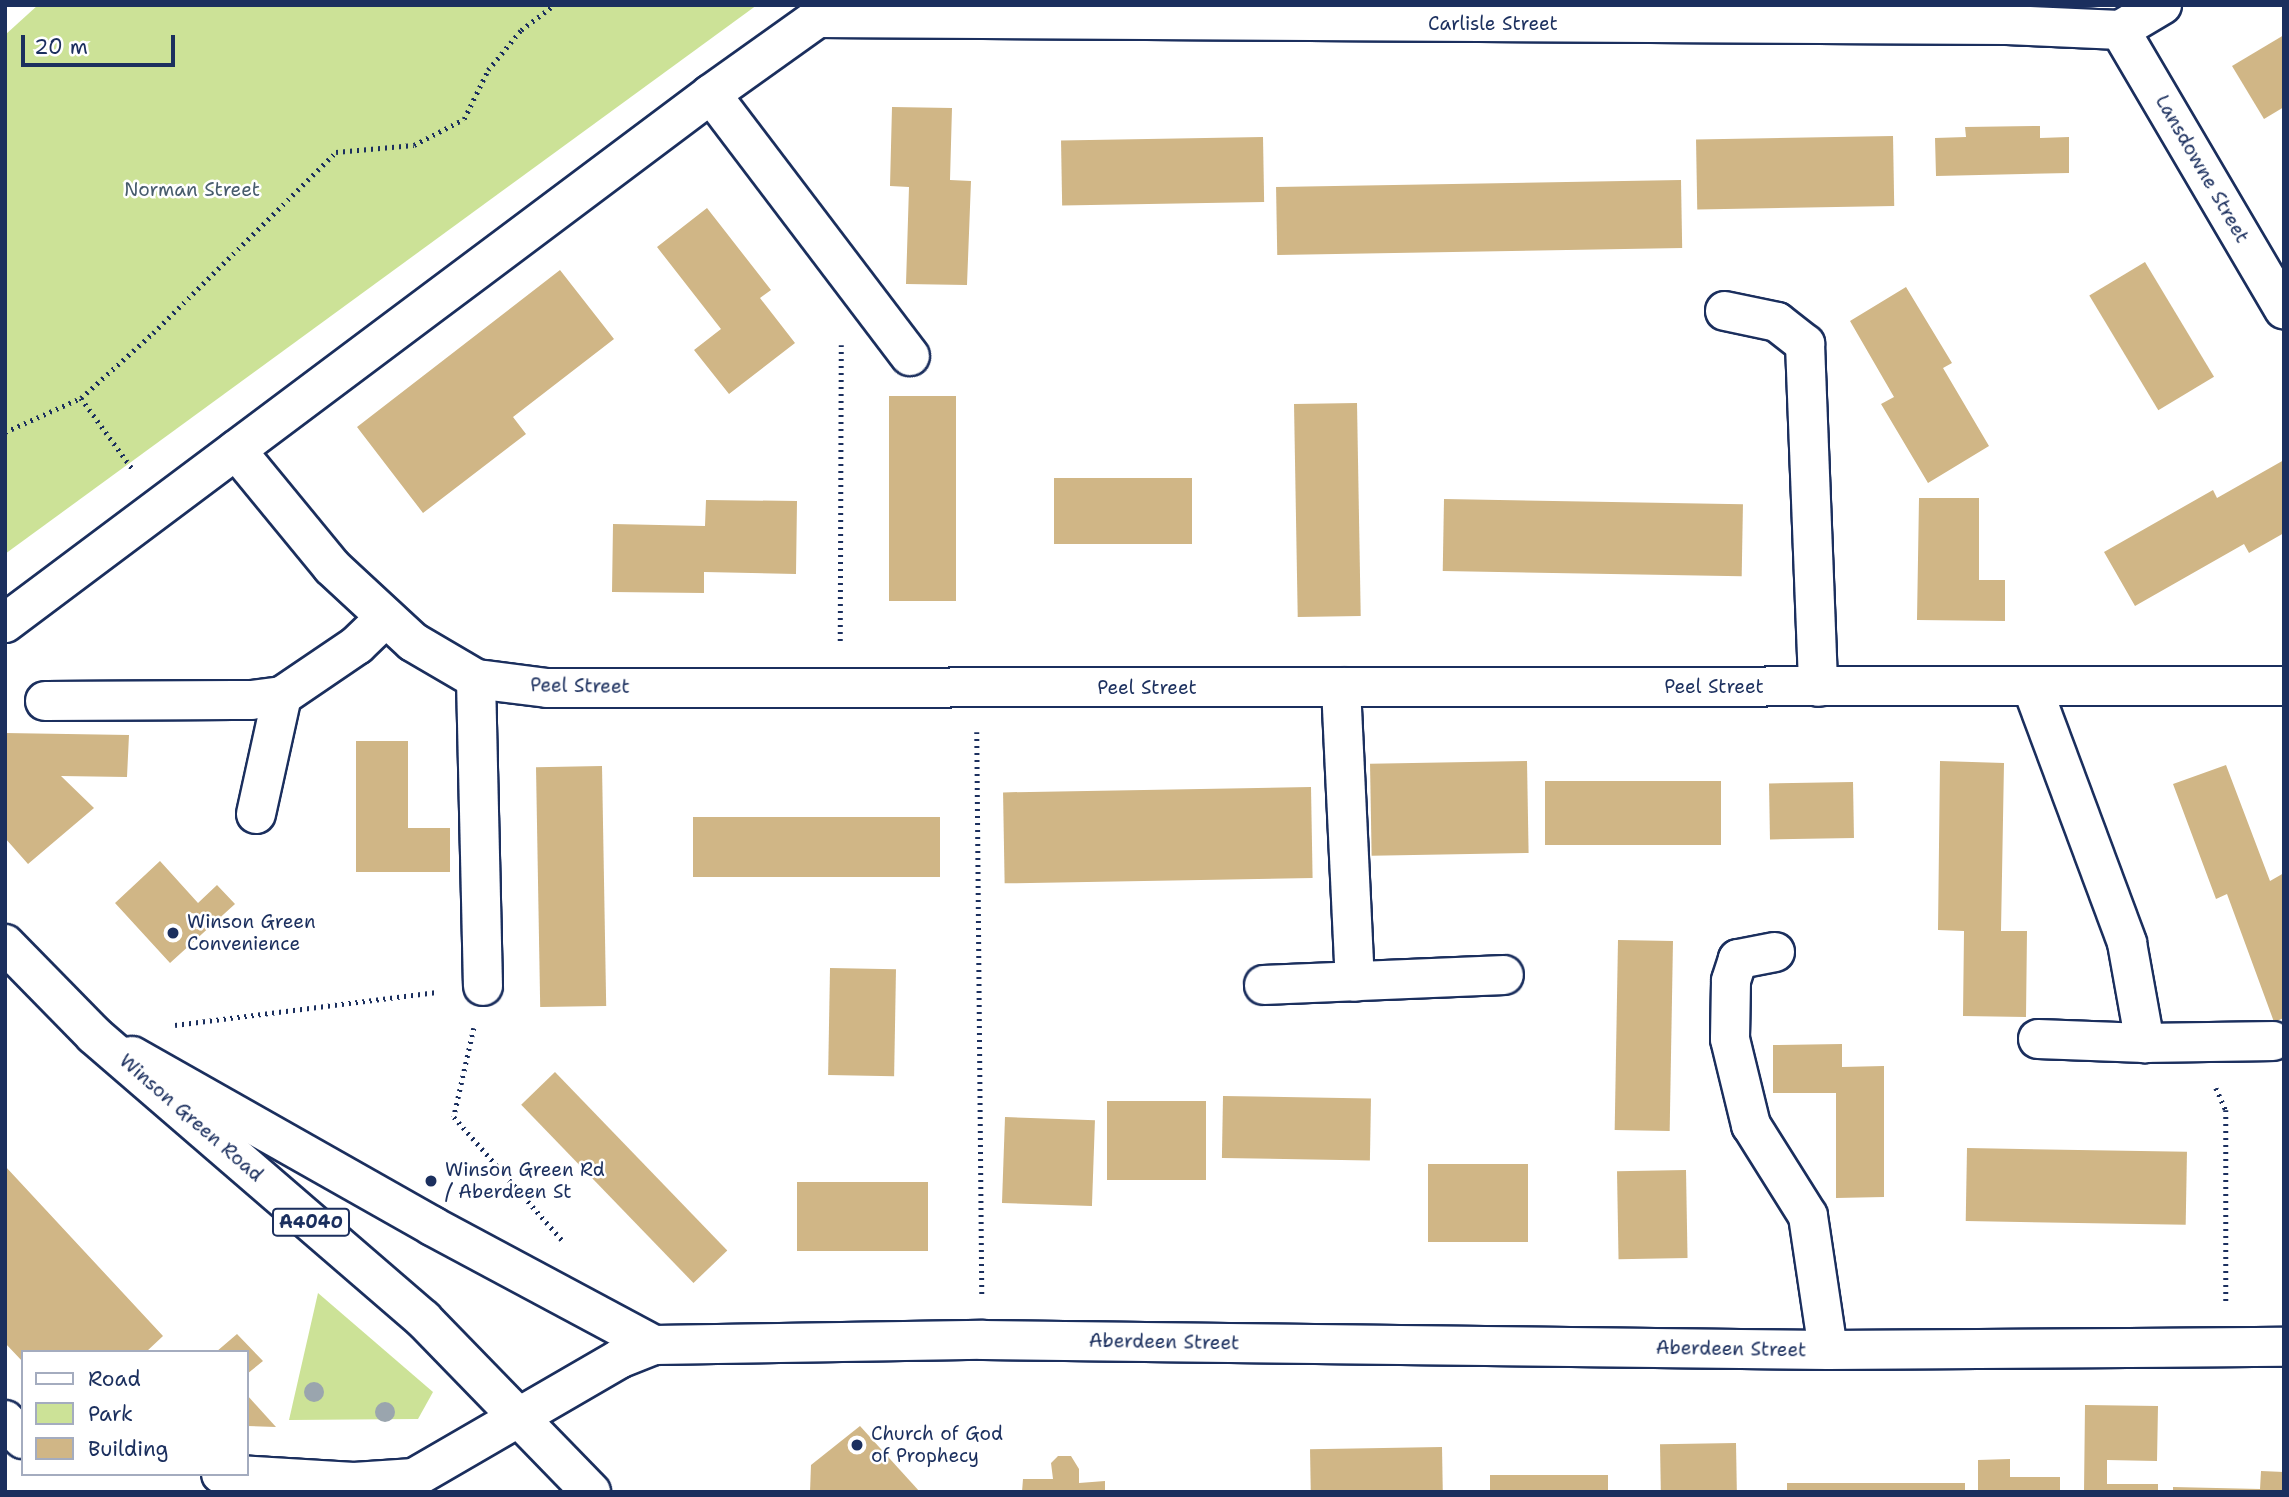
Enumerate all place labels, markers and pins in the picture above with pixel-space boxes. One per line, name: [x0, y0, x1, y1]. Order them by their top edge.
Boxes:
place label: Winson Green Convenience: [187, 911, 316, 955]
marker: Winson Green Convenience: [165, 925, 181, 941]
place label: Winson Green Rd / Aberdeen St: [445, 1159, 605, 1203]
marker: Winson Green Rd / Aberdeen St: [423, 1173, 439, 1189]
place label: Church of God of Prophecy: [871, 1423, 1003, 1467]
marker: Church of God of Prophecy: [849, 1437, 865, 1453]

